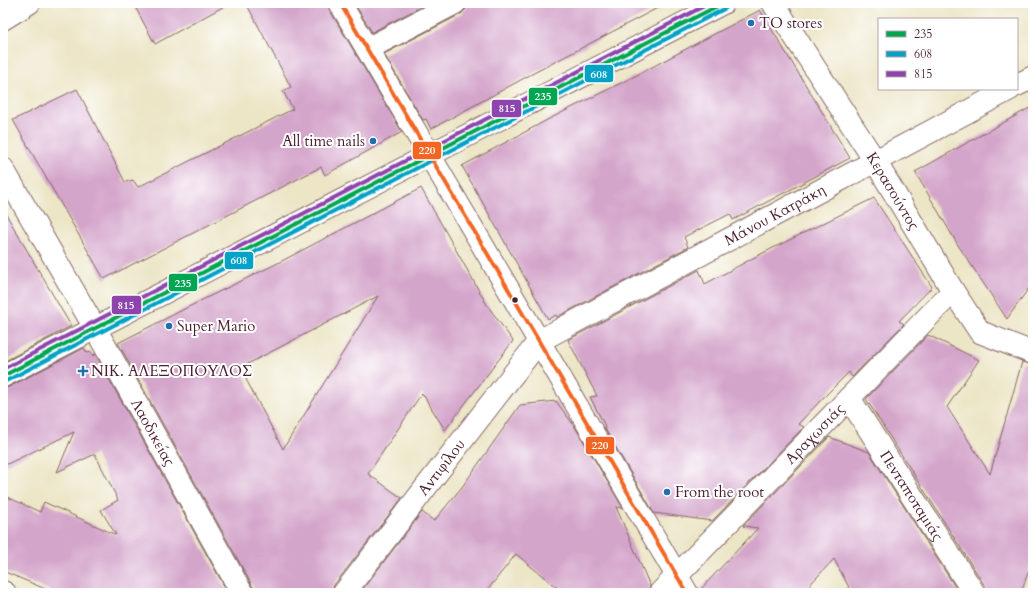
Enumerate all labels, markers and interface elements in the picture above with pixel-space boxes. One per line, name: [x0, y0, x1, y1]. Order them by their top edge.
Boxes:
place label: TO stores: [759, 13, 822, 33]
marker: TO stores: [746, 18, 756, 28]
legend: [878, 18, 1018, 90]
text: 235: [914, 26, 932, 42]
text: 608: [914, 46, 932, 62]
line badge: 608: [584, 64, 614, 83]
text: 815: [914, 66, 932, 82]
text: 608: [591, 67, 607, 82]
line badge: 235: [528, 87, 558, 106]
text: 235: [535, 89, 552, 104]
line badge: 815: [491, 99, 522, 118]
text: 815: [499, 101, 516, 116]
place label: All time nails: [282, 131, 365, 151]
marker: All time nails: [368, 136, 378, 146]
line badge: 220: [412, 141, 442, 160]
text: 220: [419, 143, 436, 158]
street label: Κερασούντος: [862, 148, 924, 234]
street label: Μάνου Κατράκη: [721, 180, 829, 250]
line badge: 608: [224, 251, 254, 270]
text: 608: [231, 253, 247, 268]
line badge: 235: [168, 273, 198, 292]
text: 235: [175, 276, 192, 291]
line badge: 815: [111, 295, 142, 315]
unlabelled marker: [510, 295, 520, 305]
text: 815: [118, 298, 135, 313]
place label: Super Mario: [177, 316, 255, 336]
marker: Super Mario: [164, 321, 174, 331]
place label: ΝΙΚ. ΑΛΕΞΟΠΟΥΛΟΣ: [91, 361, 252, 381]
marker: ΝΙΚ. ΑΛΕΞΟΠΟΥΛΟΣ: [78, 366, 88, 376]
street label: Λαοδικείας: [126, 395, 180, 470]
street label: Αραχωσιάς: [780, 398, 849, 468]
street label: Αντιφίλου: [413, 435, 470, 500]
line badge: 220: [585, 436, 615, 455]
text: 220: [592, 438, 609, 453]
street label: Πενταποταμιάς: [875, 447, 948, 545]
place label: From the root: [675, 482, 764, 502]
marker: From the root: [662, 487, 672, 497]

